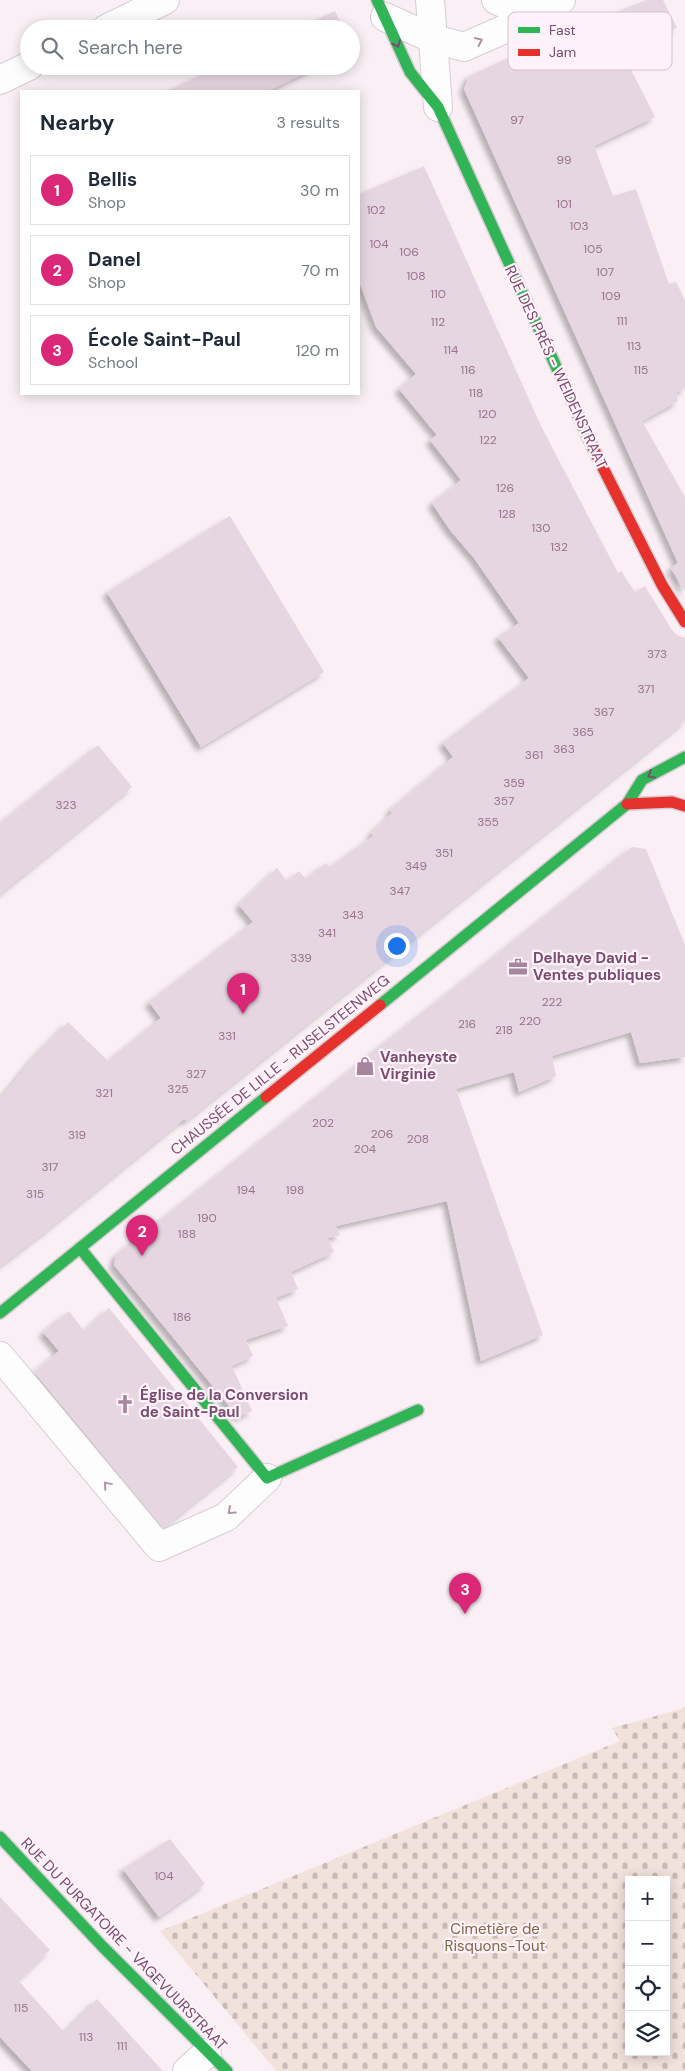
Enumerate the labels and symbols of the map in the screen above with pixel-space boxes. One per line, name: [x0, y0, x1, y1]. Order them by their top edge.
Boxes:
legend: [508, 12, 672, 70]
text: Fast: [549, 21, 576, 39]
one-way arrow: [474, 36, 483, 47]
one-way arrow: [391, 39, 402, 48]
text: Jam: [549, 43, 576, 61]
house number: 97: [510, 112, 524, 128]
house number: 99: [556, 152, 572, 168]
house number: 101: [556, 196, 572, 212]
house number: 102: [367, 202, 385, 218]
house number: 103: [569, 218, 589, 234]
house number: 104: [369, 236, 389, 252]
house number: 105: [583, 241, 603, 257]
house number: 106: [399, 244, 419, 260]
street label: RUE DES PRÉS - WEIDENSTRAAT: [500, 262, 612, 472]
house number: 107: [596, 264, 614, 280]
house number: 108: [406, 268, 426, 284]
house number: 110: [430, 286, 446, 302]
house number: 109: [601, 288, 621, 304]
house number: 111: [616, 313, 628, 329]
house number: 112: [431, 314, 445, 330]
house number: 113: [627, 338, 641, 354]
house number: 114: [444, 342, 458, 358]
house number: 116: [460, 362, 476, 378]
house number: 115: [634, 362, 648, 378]
house number: 118: [469, 385, 483, 401]
house number: 120: [478, 406, 496, 422]
house number: 122: [479, 432, 497, 448]
house number: 126: [496, 480, 514, 496]
house number: 128: [498, 506, 516, 522]
house number: 130: [531, 520, 551, 536]
house number: 132: [550, 539, 568, 555]
house number: 373: [647, 646, 667, 662]
house number: 371: [637, 681, 655, 697]
house number: 367: [594, 704, 614, 720]
house number: 365: [572, 724, 594, 740]
house number: 363: [553, 741, 575, 757]
house number: 361: [525, 747, 543, 763]
one-way arrow: [647, 769, 656, 779]
house number: 359: [503, 775, 525, 791]
house number: 357: [494, 793, 514, 809]
house number: 323: [55, 797, 77, 813]
house number: 355: [477, 814, 499, 830]
house number: 351: [435, 845, 453, 861]
house number: 349: [405, 858, 427, 874]
house number: 347: [390, 883, 410, 899]
house number: 343: [342, 907, 364, 923]
house number: 341: [318, 925, 336, 941]
your location: [384, 933, 410, 959]
place label: Delhaye David - Ventes publiques: [533, 948, 661, 985]
house number: 339: [290, 950, 312, 966]
office icon: Delhaye David - Ventes publiques: [507, 956, 529, 978]
street label: CHAUSSÉE DE LILLE - RIJSELSTEENWEG: [166, 970, 394, 1160]
pin: 1: [227, 973, 259, 1014]
house number: 222: [542, 994, 562, 1010]
house number: 220: [519, 1013, 541, 1029]
house number: 216: [458, 1016, 476, 1032]
house number: 218: [495, 1022, 513, 1038]
house number: 331: [218, 1028, 236, 1044]
place label: Vanheyste Virginie: [380, 1047, 457, 1084]
shop icon: Vanheyste Virginie: [354, 1055, 376, 1077]
house number: 327: [186, 1066, 206, 1082]
house number: 325: [167, 1081, 189, 1097]
house number: 321: [95, 1085, 113, 1101]
house number: 202: [312, 1115, 334, 1131]
house number: 206: [371, 1126, 393, 1142]
house number: 319: [68, 1127, 86, 1143]
house number: 208: [407, 1131, 429, 1147]
house number: 204: [354, 1141, 376, 1157]
house number: 317: [41, 1159, 59, 1175]
house number: 194: [237, 1182, 255, 1198]
house number: 198: [286, 1182, 304, 1198]
house number: 315: [26, 1186, 44, 1202]
house number: 190: [197, 1210, 217, 1226]
pin: 2: [126, 1215, 158, 1256]
house number: 188: [178, 1226, 196, 1242]
house number: 186: [173, 1309, 191, 1325]
place label: Église de la Conversion de Saint-Paul: [140, 1385, 308, 1422]
church icon: Église de la Conversion de Saint-Paul: [114, 1393, 136, 1415]
one-way arrow: [105, 1482, 113, 1491]
one-way arrow: [228, 1506, 237, 1515]
pin: 3: [449, 1573, 481, 1614]
street label: RUE DU PURGATOIRE - VAGEVUURSTRAAT: [17, 1833, 231, 2055]
house number: 104: [154, 1868, 174, 1884]
park label: Cimetière de Risquons-Tout: [445, 1919, 546, 1956]
house number: 115: [14, 2000, 28, 2016]
house number: 113: [79, 2029, 93, 2045]
house number: 111: [116, 2038, 128, 2054]

